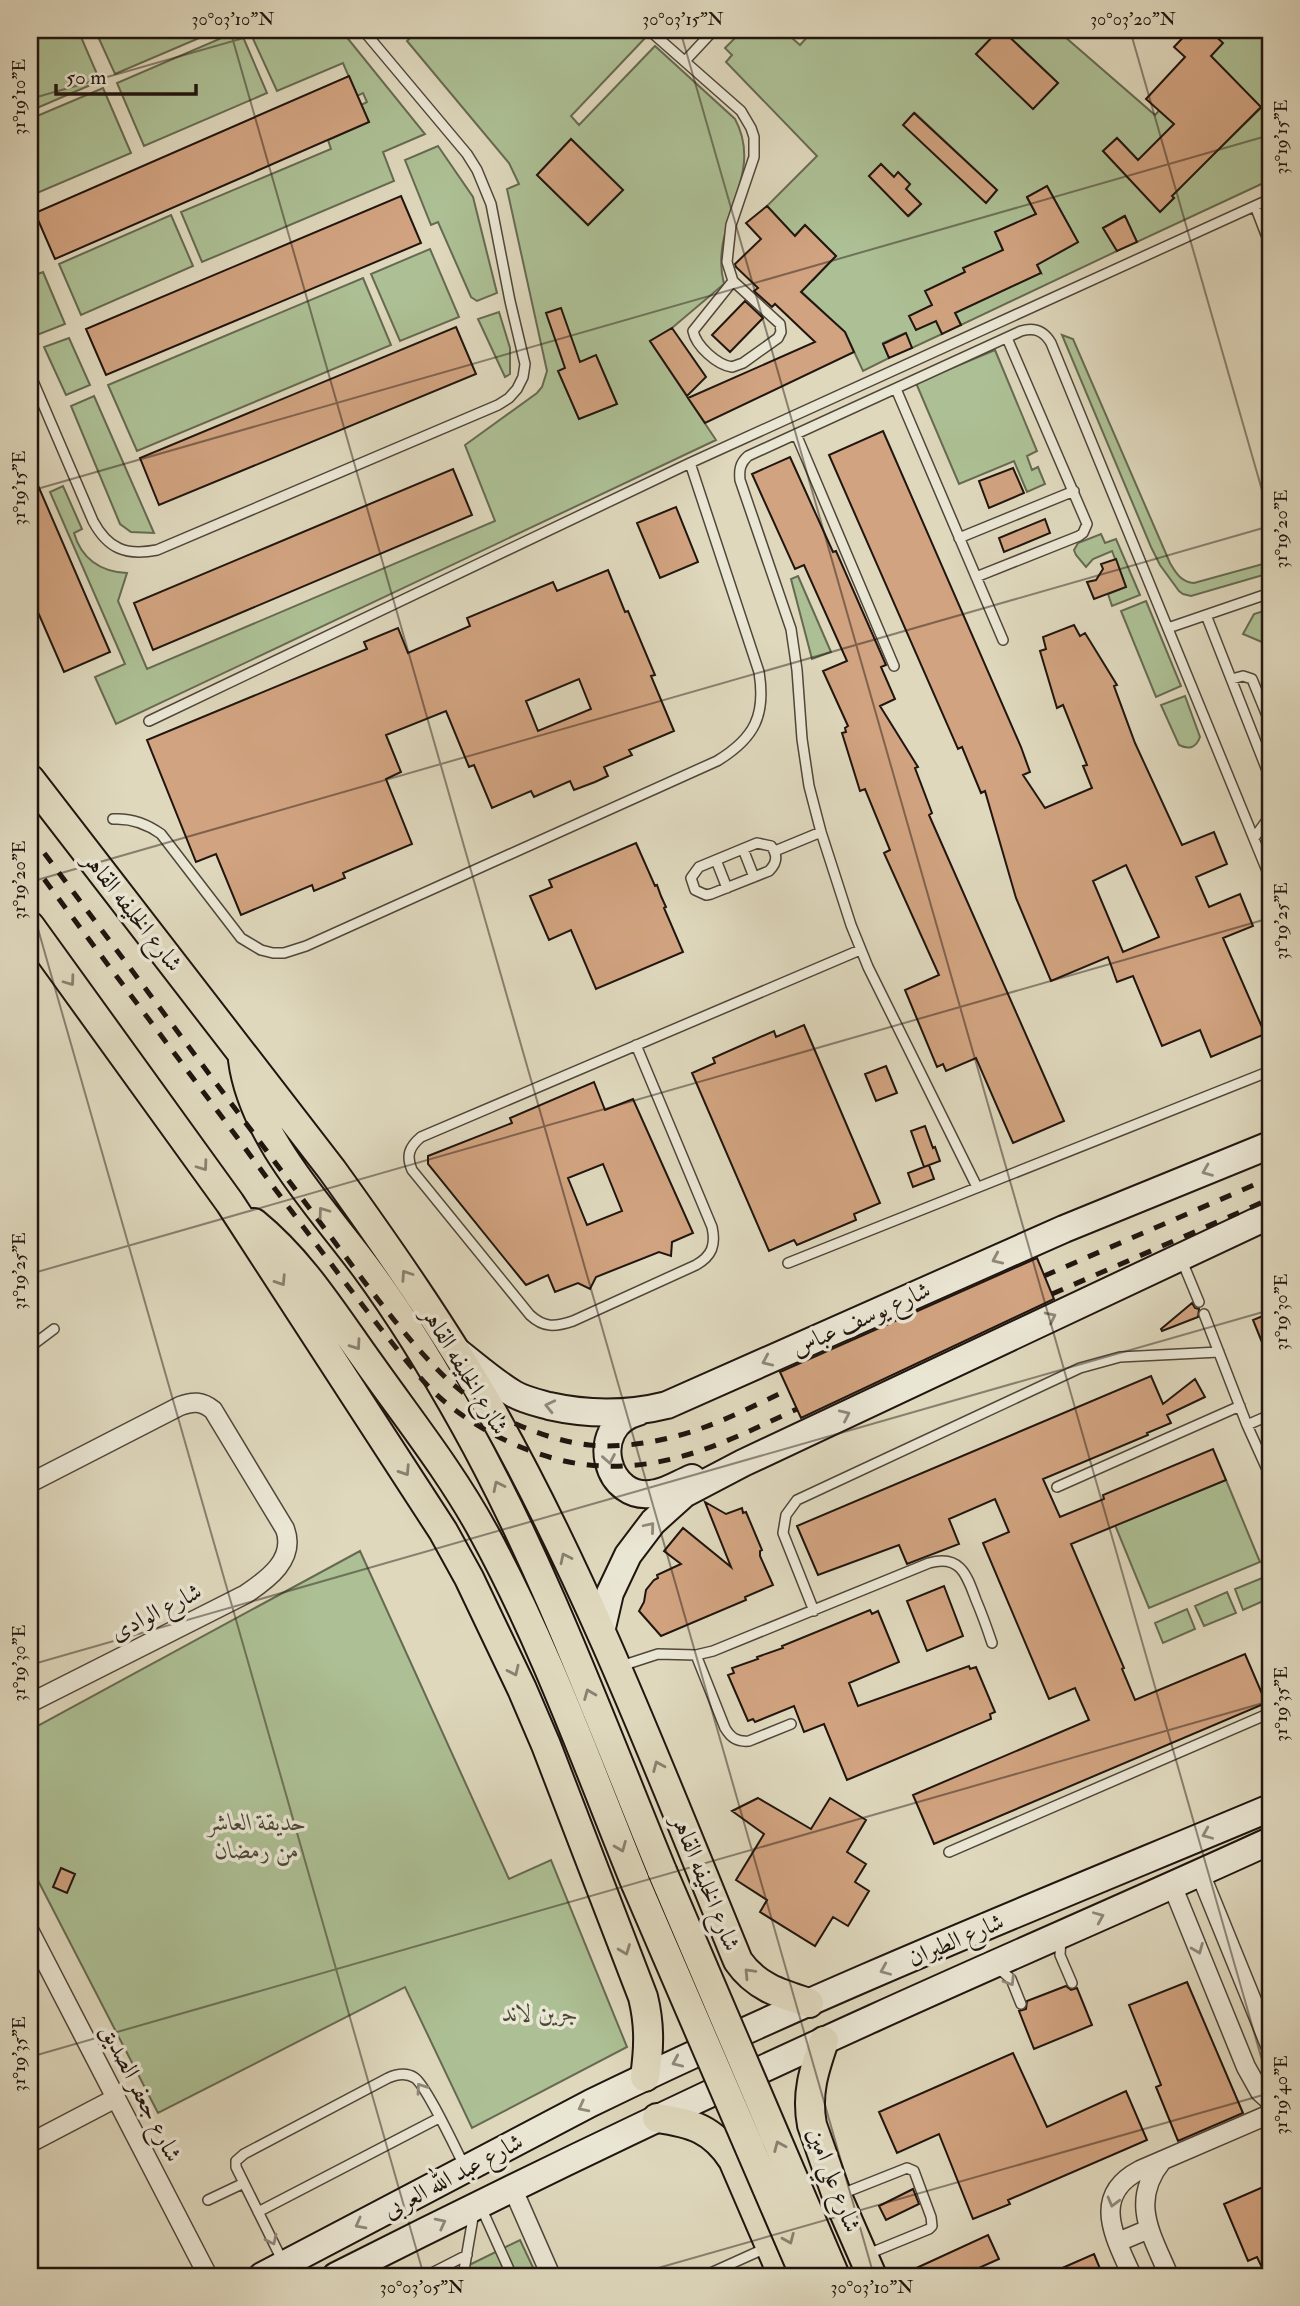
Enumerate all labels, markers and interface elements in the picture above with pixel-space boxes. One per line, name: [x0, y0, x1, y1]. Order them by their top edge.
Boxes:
text: 30°03'10"N: [192, 8, 274, 31]
text: 30°03'15"N: [642, 8, 724, 31]
text: 30°03'20"N: [1090, 8, 1176, 31]
scale bar: [56, 52, 196, 96]
text: 31°19'10"E: [8, 59, 31, 135]
text: 50 m: [66, 64, 107, 91]
text: 31°19'15"E: [1270, 99, 1293, 174]
text: 31°19'15"E: [8, 450, 31, 525]
text: 31°19'20"E: [1270, 489, 1293, 569]
text: 31°19'20"E: [8, 840, 31, 920]
street label: شارع الخليفه القاهر: [71, 843, 190, 981]
text: 31°19'25"E: [1270, 882, 1293, 960]
one-way arrow: [62, 973, 74, 986]
one-way arrow: [195, 1158, 207, 1170]
one-way arrow: [1202, 1163, 1214, 1177]
one-way arrow: [319, 1207, 332, 1220]
text: 31°19'25"E: [8, 1232, 31, 1310]
one-way arrow: [992, 1251, 1004, 1265]
one-way arrow: [401, 1270, 414, 1283]
one-way arrow: [272, 1273, 285, 1286]
text: 31°19'30"E: [1270, 1274, 1293, 1350]
street label: شارع يوسف عباس: [787, 1275, 937, 1367]
street label: شارع الخليفه القاهر: [410, 1299, 515, 1443]
one-way arrow: [1043, 1311, 1056, 1325]
one-way arrow: [348, 1337, 360, 1350]
one-way arrow: [762, 1353, 774, 1367]
one-way arrow: [544, 1399, 556, 1414]
one-way arrow: [838, 1409, 851, 1423]
one-way arrow: [601, 1453, 616, 1465]
one-way arrow: [396, 1464, 409, 1477]
one-way arrow: [492, 1481, 506, 1493]
one-way arrow: [642, 1523, 654, 1536]
one-way arrow: [560, 1553, 574, 1565]
street label: شارع الوادى: [105, 1576, 209, 1652]
text: 31°19'30"E: [8, 1625, 31, 1701]
one-way arrow: [506, 1664, 520, 1676]
text: 31°19'35"E: [1270, 1666, 1293, 1742]
one-way arrow: [584, 1689, 598, 1701]
one-way arrow: [652, 1761, 666, 1773]
park label: حديقة العاشر من رمضان: [207, 1807, 306, 1866]
street label: شارع الخليفه القاهر: [660, 1808, 747, 1957]
one-way arrow: [1202, 1826, 1215, 1840]
one-way arrow: [612, 1840, 626, 1852]
street label: شارع الطيران: [903, 1906, 1010, 1978]
one-way arrow: [1092, 1911, 1104, 1925]
one-way arrow: [1190, 1941, 1204, 1954]
one-way arrow: [617, 1944, 631, 1956]
one-way arrow: [879, 1962, 892, 1976]
one-way arrow: [744, 1969, 757, 1982]
one-way arrow: [1002, 1973, 1015, 1986]
park label: جرين لاند: [502, 1998, 578, 2029]
text: 31°19'35"E: [8, 2016, 31, 2092]
street label: شارع جعفر الصديق: [89, 2019, 189, 2169]
one-way arrow: [672, 2054, 684, 2068]
text: 31°19'40"E: [1270, 2055, 1293, 2135]
one-way arrow: [417, 2083, 429, 2095]
one-way arrow: [578, 2099, 590, 2113]
street label: شارع عبد الله العربى: [376, 2123, 530, 2229]
street label: شارع علي امين: [793, 2123, 868, 2239]
one-way arrow: [774, 2141, 788, 2153]
one-way arrow: [1107, 2195, 1121, 2207]
one-way arrow: [355, 2216, 367, 2230]
one-way arrow: [434, 2218, 446, 2232]
one-way arrow: [781, 2232, 795, 2244]
one-way arrow: [263, 2233, 277, 2245]
text: 30°03'05"N: [380, 2276, 464, 2299]
text: 30°03'10"N: [831, 2276, 913, 2299]

